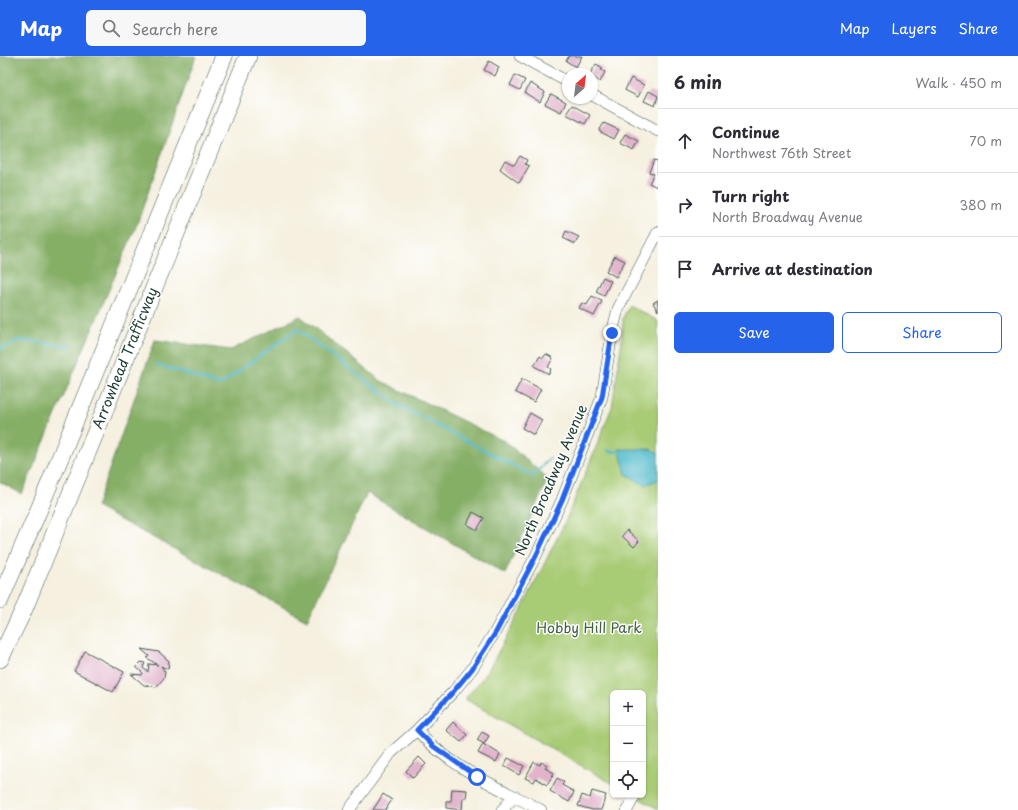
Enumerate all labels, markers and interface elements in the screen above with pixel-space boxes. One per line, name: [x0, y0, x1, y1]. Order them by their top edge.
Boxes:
search box: [86, 10, 366, 46]
text: Map: [20, 14, 62, 42]
icon: search: [100, 17, 122, 39]
text: Search here: [132, 17, 218, 40]
text: Map: [840, 18, 870, 39]
text: Layers: [892, 18, 937, 39]
text: Share: [959, 18, 998, 39]
north arrow: [562, 68, 598, 104]
text: 6 min: [674, 69, 722, 95]
text: Walk · 450 m: [916, 73, 1002, 92]
text: Continue: [712, 120, 780, 143]
icon: ahead: [674, 130, 696, 152]
text: 70 m: [969, 131, 1002, 150]
text: Northwest 76th Street: [712, 143, 851, 162]
text: Turn right: [712, 184, 789, 207]
icon: right: [674, 194, 696, 216]
text: 380 m: [959, 195, 1002, 214]
text: North Broadway Avenue: [712, 207, 863, 226]
text: Arrive at destination: [712, 257, 873, 280]
icon: arrive: [674, 258, 696, 280]
street label: Arrowhead Trafficway: [87, 284, 163, 432]
button: Save: [674, 312, 834, 353]
button: Share: [842, 312, 1002, 353]
route end: [603, 324, 621, 342]
street label: North Broadway Avenue: [509, 401, 592, 559]
park label: Hobby Hill Park: [536, 617, 642, 638]
map controls: [610, 690, 646, 798]
button: +: [610, 690, 646, 726]
button: −: [610, 726, 646, 762]
button: locate: [610, 762, 646, 798]
route start: [468, 768, 486, 786]

